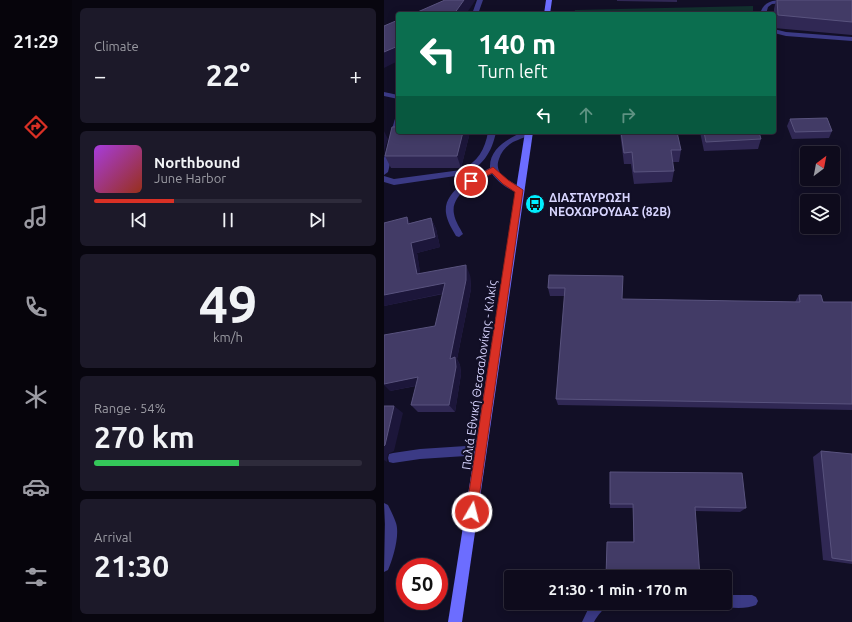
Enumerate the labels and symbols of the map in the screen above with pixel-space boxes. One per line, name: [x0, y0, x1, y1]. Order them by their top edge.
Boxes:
north arrow: [800, 146, 840, 186]
pin: [454, 164, 488, 198]
place label: ΔΙΑΣΤΑΥΡΩΣΗ ΝΕΟΧΩΡΟΥΔΑΣ (82Β): [549, 191, 671, 219]
bus stop icon: ΔΙΑΣΤΑΥΡΩΣΗ ΝΕΟΧΩΡΟΥΔΑΣ (82Β): [524, 193, 546, 215]
street label: Παλιά Εθνική Θεσσαλονίκης - Κιλκίς: [459, 279, 500, 471]
position arrow: [451, 491, 493, 533]
speed limit sign: 50: [396, 558, 448, 610]

